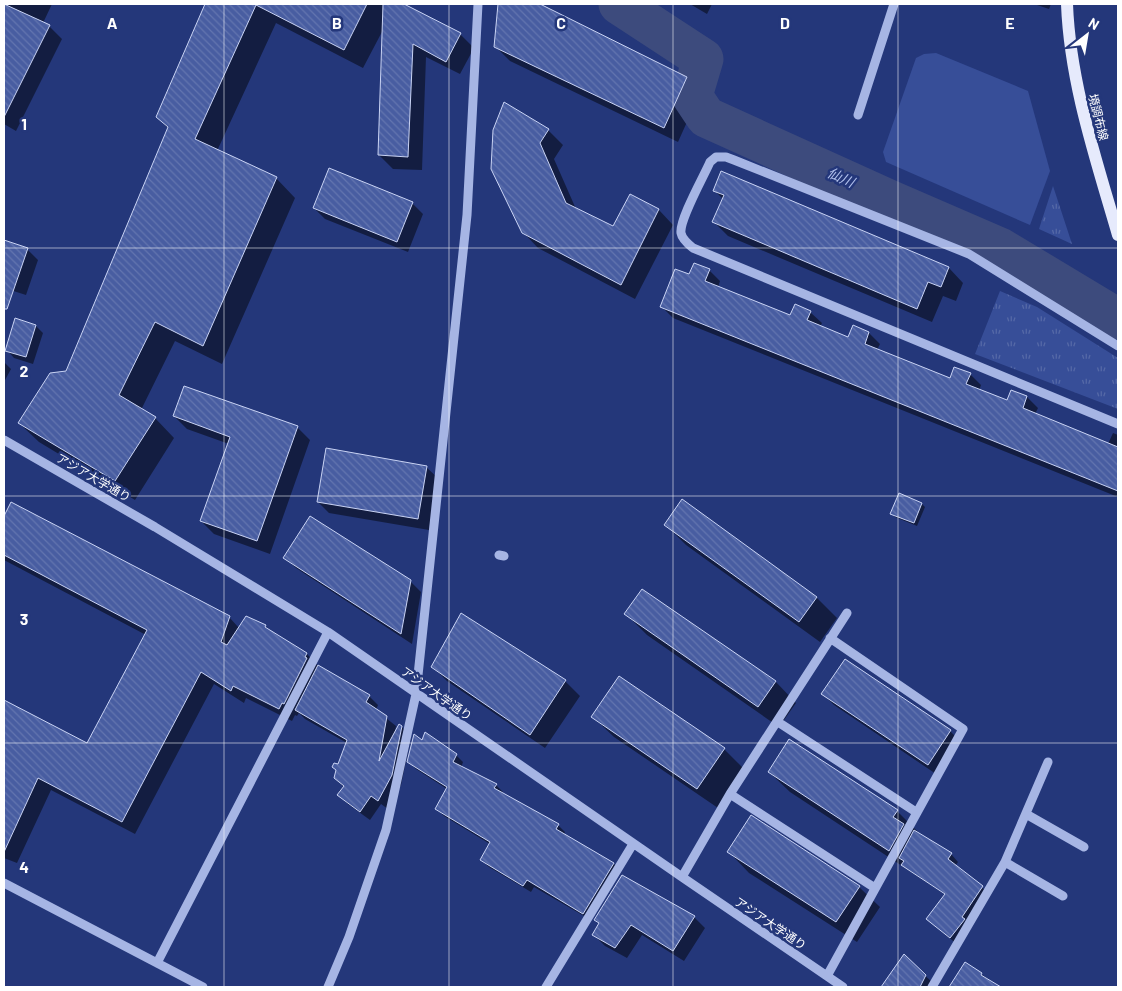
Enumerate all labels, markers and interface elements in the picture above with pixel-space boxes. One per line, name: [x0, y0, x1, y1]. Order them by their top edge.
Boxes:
north arrow: [1062, 10, 1112, 60]
text: A: [107, 13, 118, 32]
text: B: [332, 13, 342, 32]
text: C: [556, 13, 566, 32]
text: D: [780, 13, 790, 32]
text: E: [1005, 13, 1015, 32]
text: N: [1086, 14, 1102, 33]
street label: 境調布線: [1086, 92, 1112, 142]
text: 1: [21, 114, 27, 133]
water label: 仙川: [825, 164, 859, 191]
text: 2: [20, 361, 29, 380]
street label: アジア大学通り: [54, 450, 134, 504]
text: 3: [20, 609, 28, 628]
street label: アジア大学通り: [399, 663, 475, 723]
text: 4: [19, 857, 29, 876]
street label: アジア大学通り: [732, 894, 810, 952]

